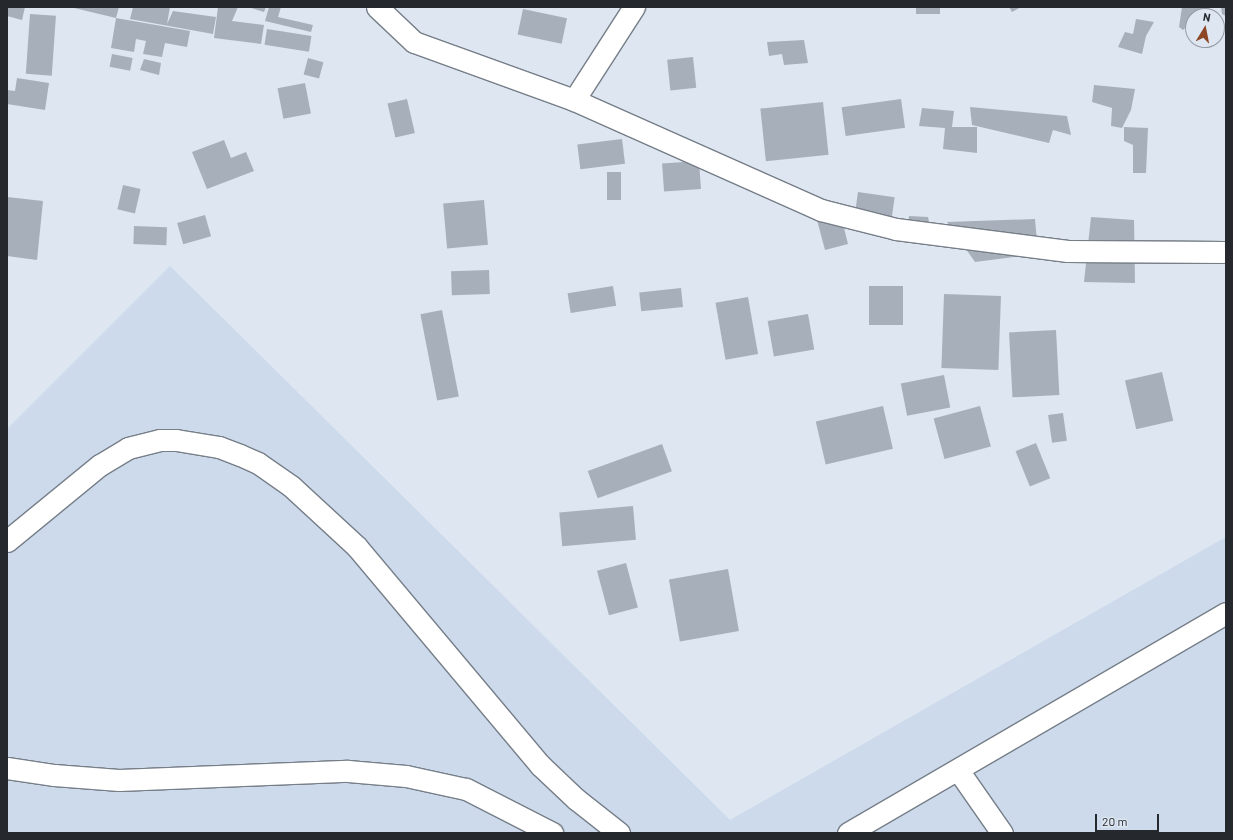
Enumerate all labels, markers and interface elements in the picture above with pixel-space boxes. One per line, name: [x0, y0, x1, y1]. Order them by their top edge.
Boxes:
north arrow: [1185, 8, 1225, 48]
text: N: [1202, 10, 1212, 24]
scale bar: [1097, 806, 1161, 832]
text: 20 m: [1102, 814, 1128, 828]

